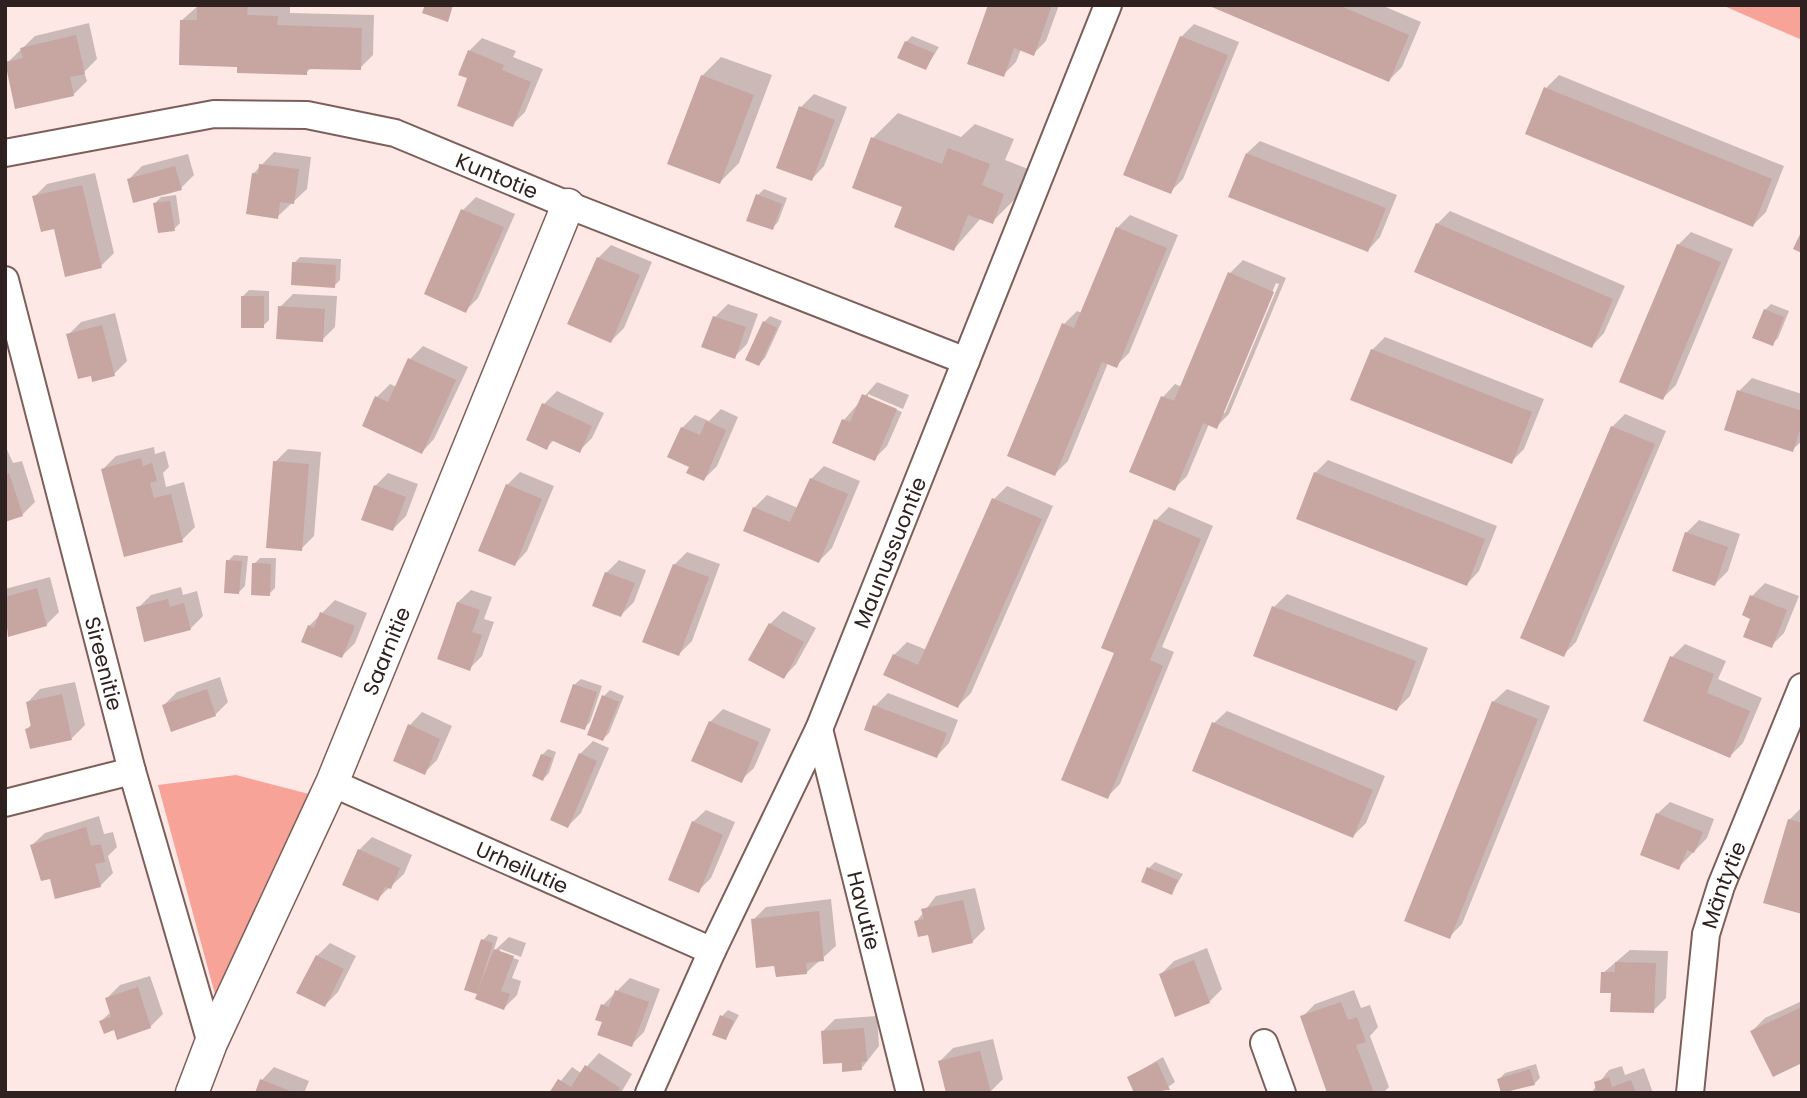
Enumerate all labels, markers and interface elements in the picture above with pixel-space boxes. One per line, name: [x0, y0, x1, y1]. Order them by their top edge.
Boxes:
street label: Kuntotie: [452, 145, 543, 205]
street label: Maunussuontie: [846, 472, 933, 632]
street label: Saarnitie: [355, 602, 417, 699]
street label: Sireenitie: [78, 613, 130, 713]
street label: Urheilutie: [471, 834, 573, 900]
street label: Mäntytie: [1694, 837, 1752, 932]
street label: Havutie: [841, 868, 888, 953]

